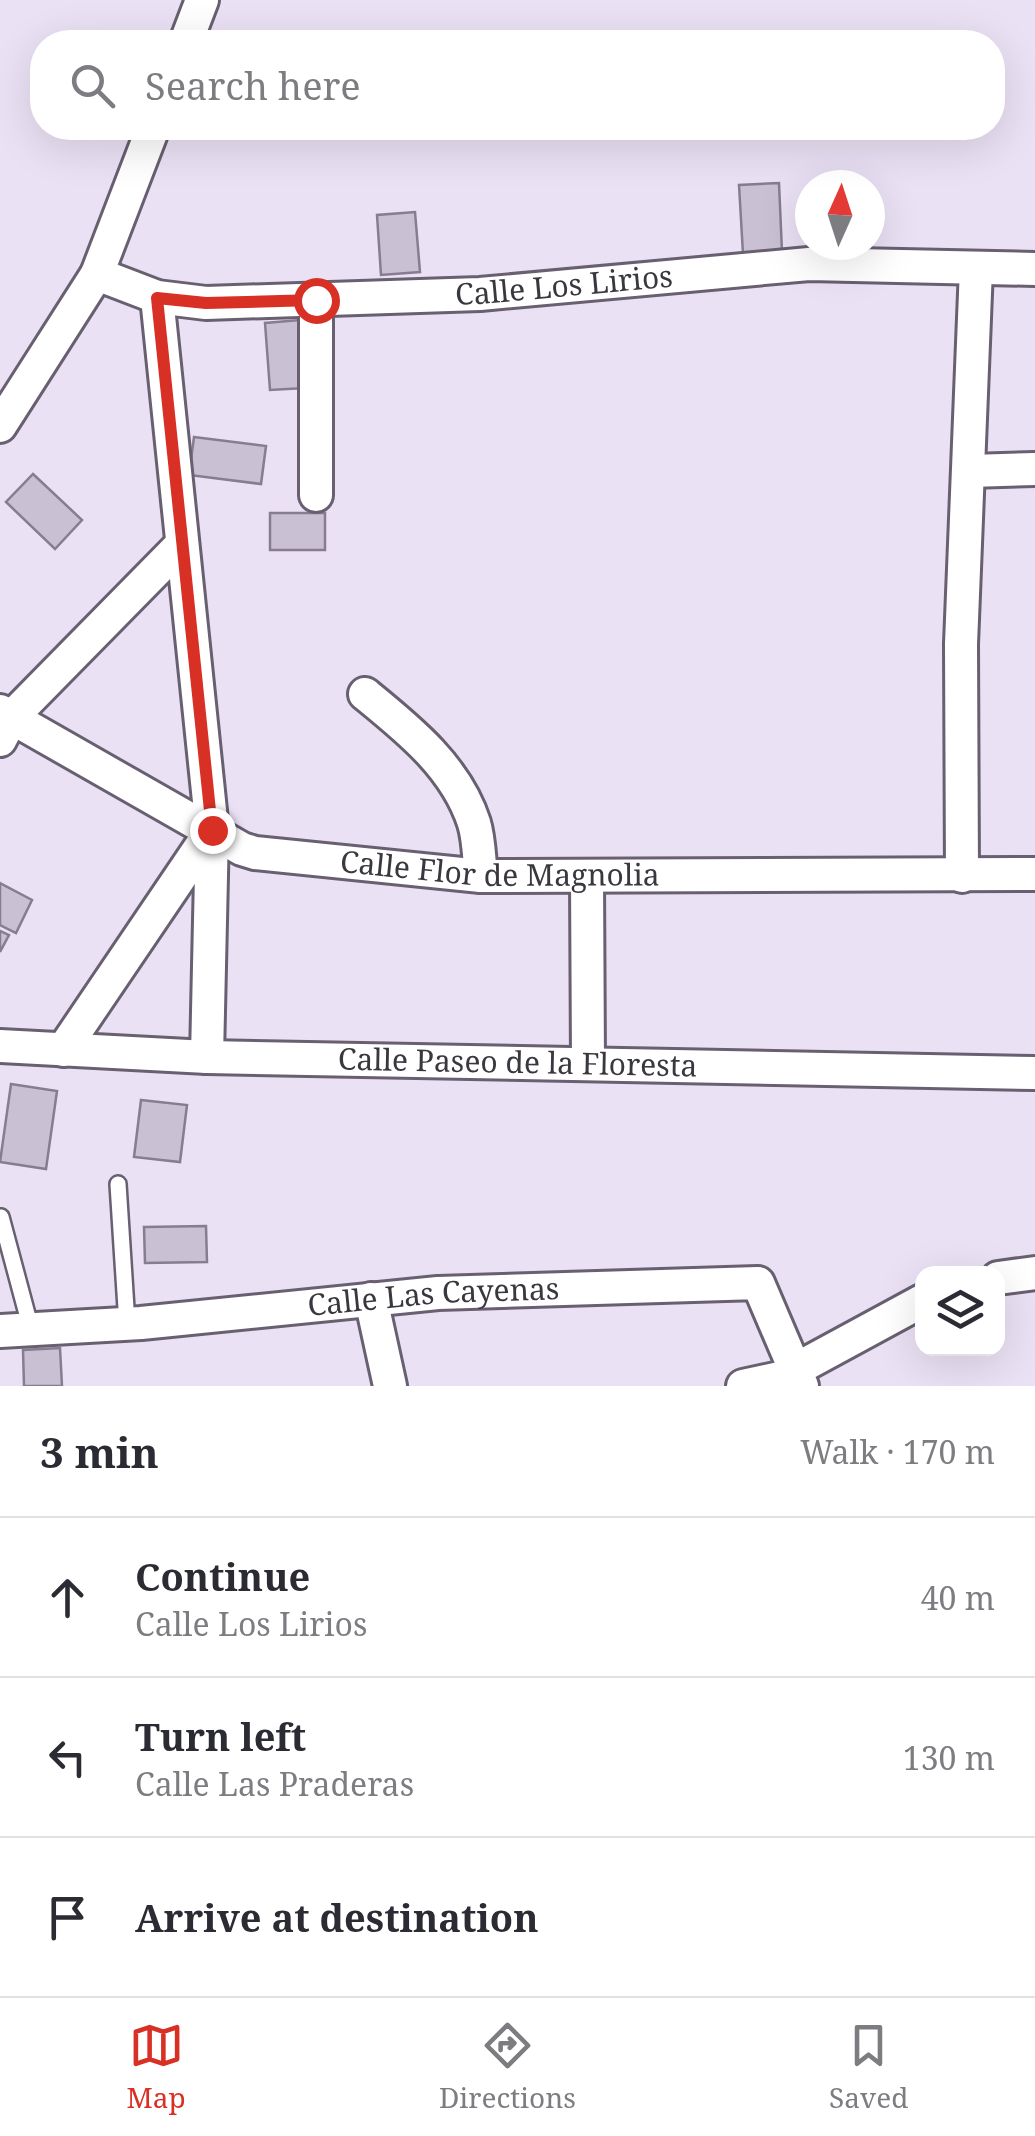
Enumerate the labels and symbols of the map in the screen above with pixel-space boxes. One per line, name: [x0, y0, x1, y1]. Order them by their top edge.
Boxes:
north arrow: [795, 170, 885, 260]
street label: Calle Los Lirios: [454, 255, 674, 314]
route start: [294, 278, 340, 324]
route end: [190, 808, 236, 854]
street label: Calle Flor de Magnolia: [338, 840, 660, 895]
street label: Calle Paseo de la Floresta: [338, 1038, 698, 1085]
street label: Calle Las Cayenas: [306, 1267, 560, 1325]

